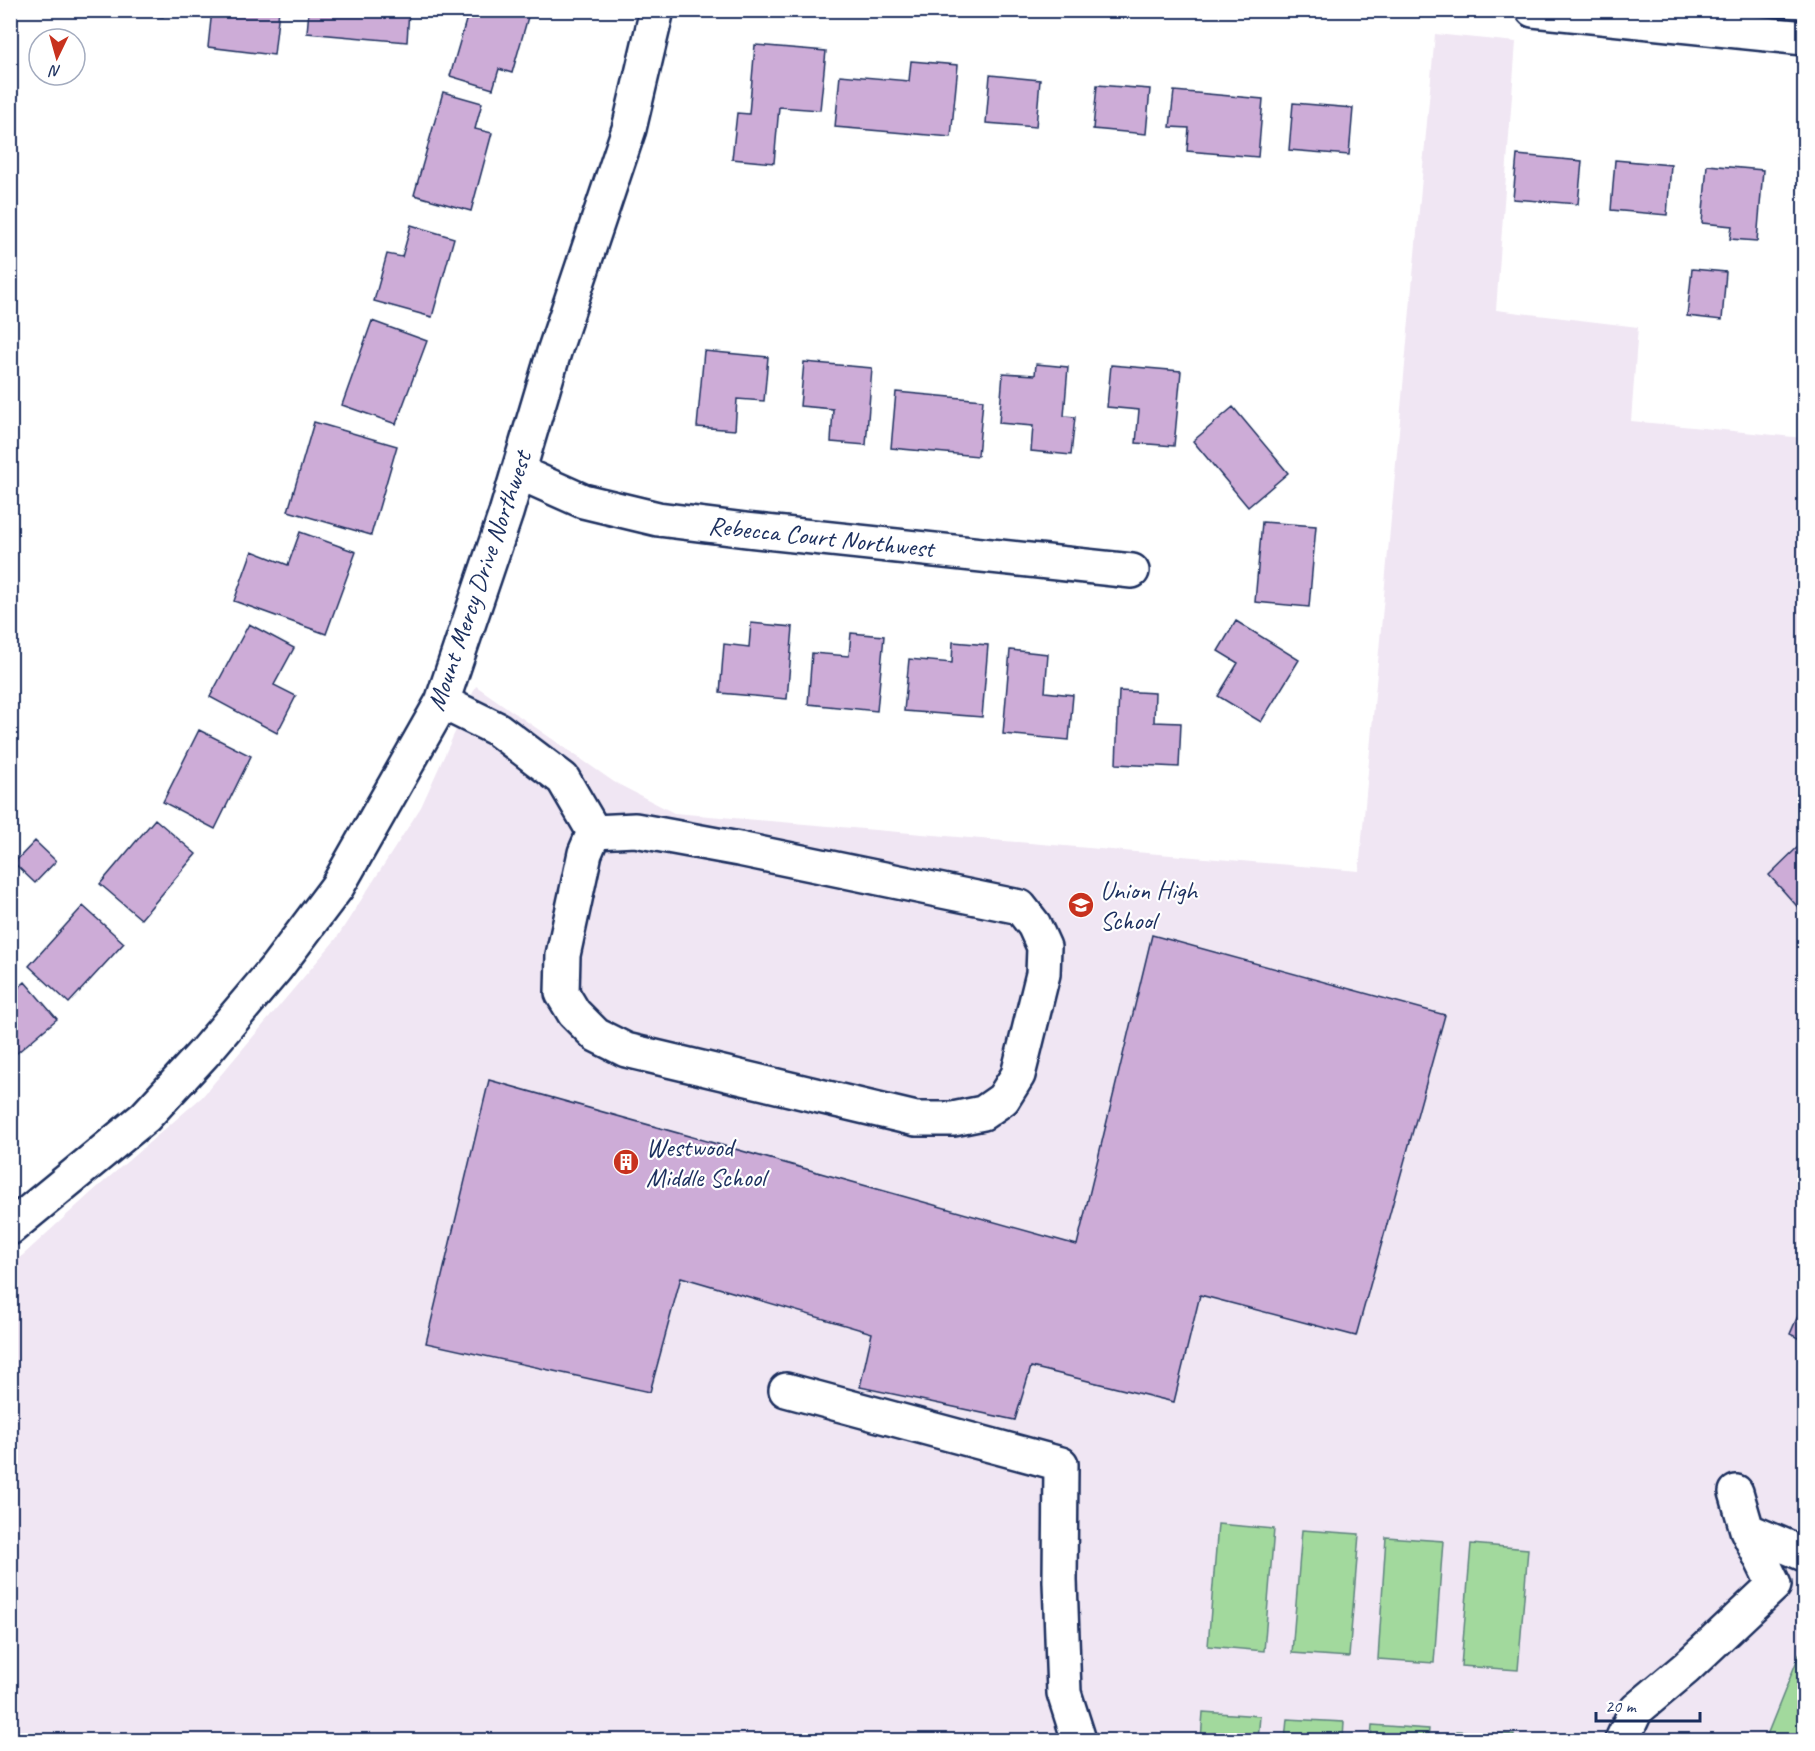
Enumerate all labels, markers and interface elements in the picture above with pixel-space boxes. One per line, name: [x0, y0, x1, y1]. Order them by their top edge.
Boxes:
north arrow: [27, 27, 87, 87]
text: N: [47, 60, 62, 81]
street label: Mount Mercy Drive Northwest: [419, 445, 540, 715]
street label: Rebecca Court Northwest: [707, 509, 938, 565]
place label: Union High School: [1100, 874, 1199, 937]
school or university icon: Union High School: [1066, 890, 1096, 920]
place label: Westwood Middle School: [646, 1131, 770, 1194]
building icon: Westwood Middle School: [611, 1147, 641, 1177]
scale bar: [1596, 1685, 1700, 1723]
text: 20 m: [1605, 1695, 1638, 1717]

